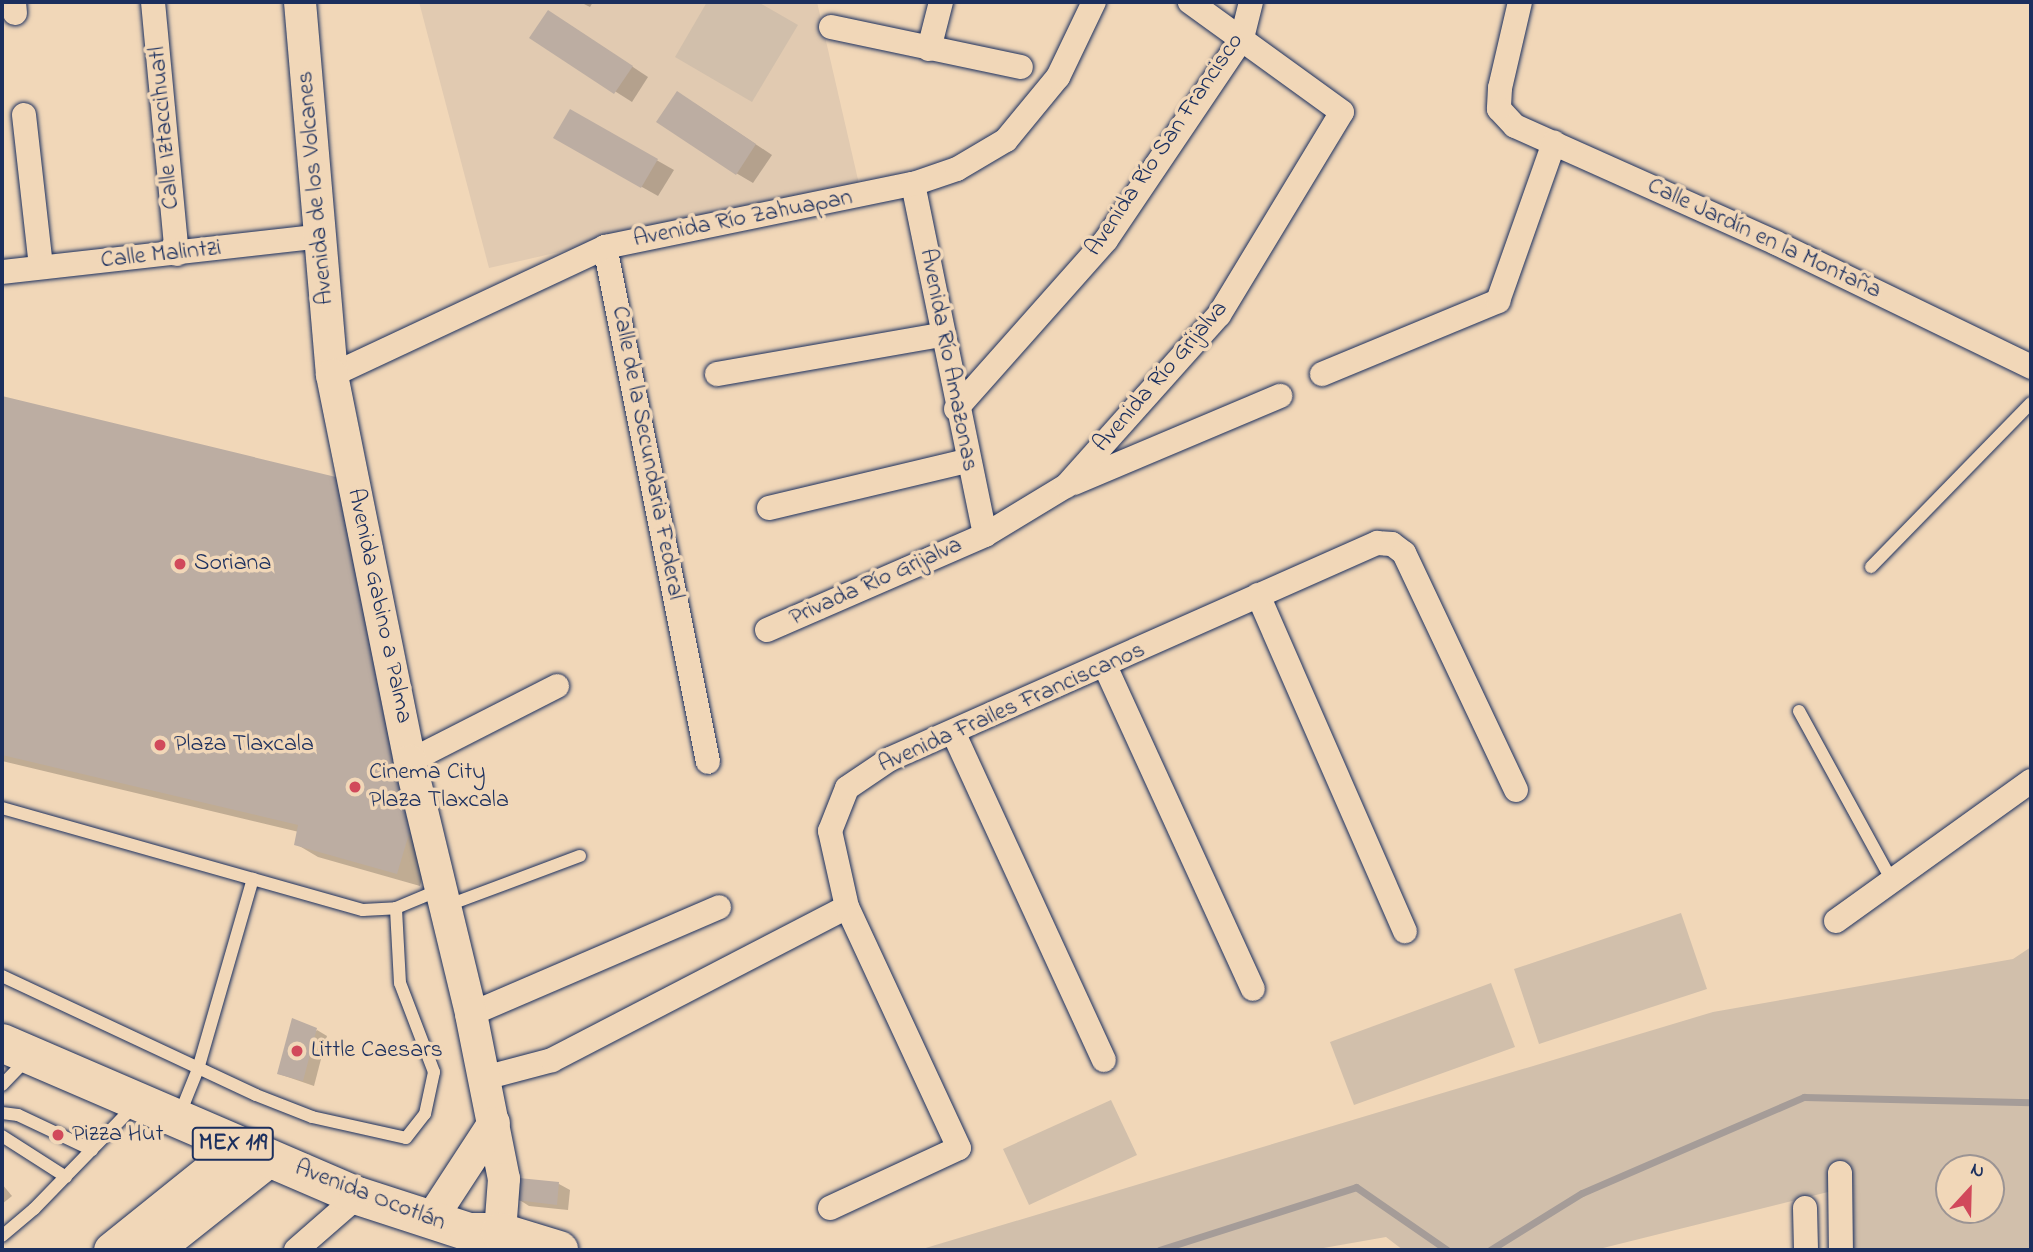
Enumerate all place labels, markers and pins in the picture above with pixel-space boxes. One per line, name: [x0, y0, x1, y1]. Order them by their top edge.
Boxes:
place label: Soriana: [194, 550, 271, 578]
marker: Soriana: [172, 556, 188, 572]
place label: Plaza Tlaxcala: [174, 731, 314, 759]
marker: Plaza Tlaxcala: [152, 737, 168, 753]
place label: Cinema City Plaza Tlaxcala: [369, 759, 509, 815]
marker: Cinema City Plaza Tlaxcala: [347, 779, 363, 795]
place label: Little Caesars: [311, 1037, 443, 1065]
marker: Little Caesars: [289, 1043, 305, 1059]
place label: Pizza Hut: [72, 1121, 164, 1149]
marker: Pizza Hut: [50, 1127, 66, 1143]

